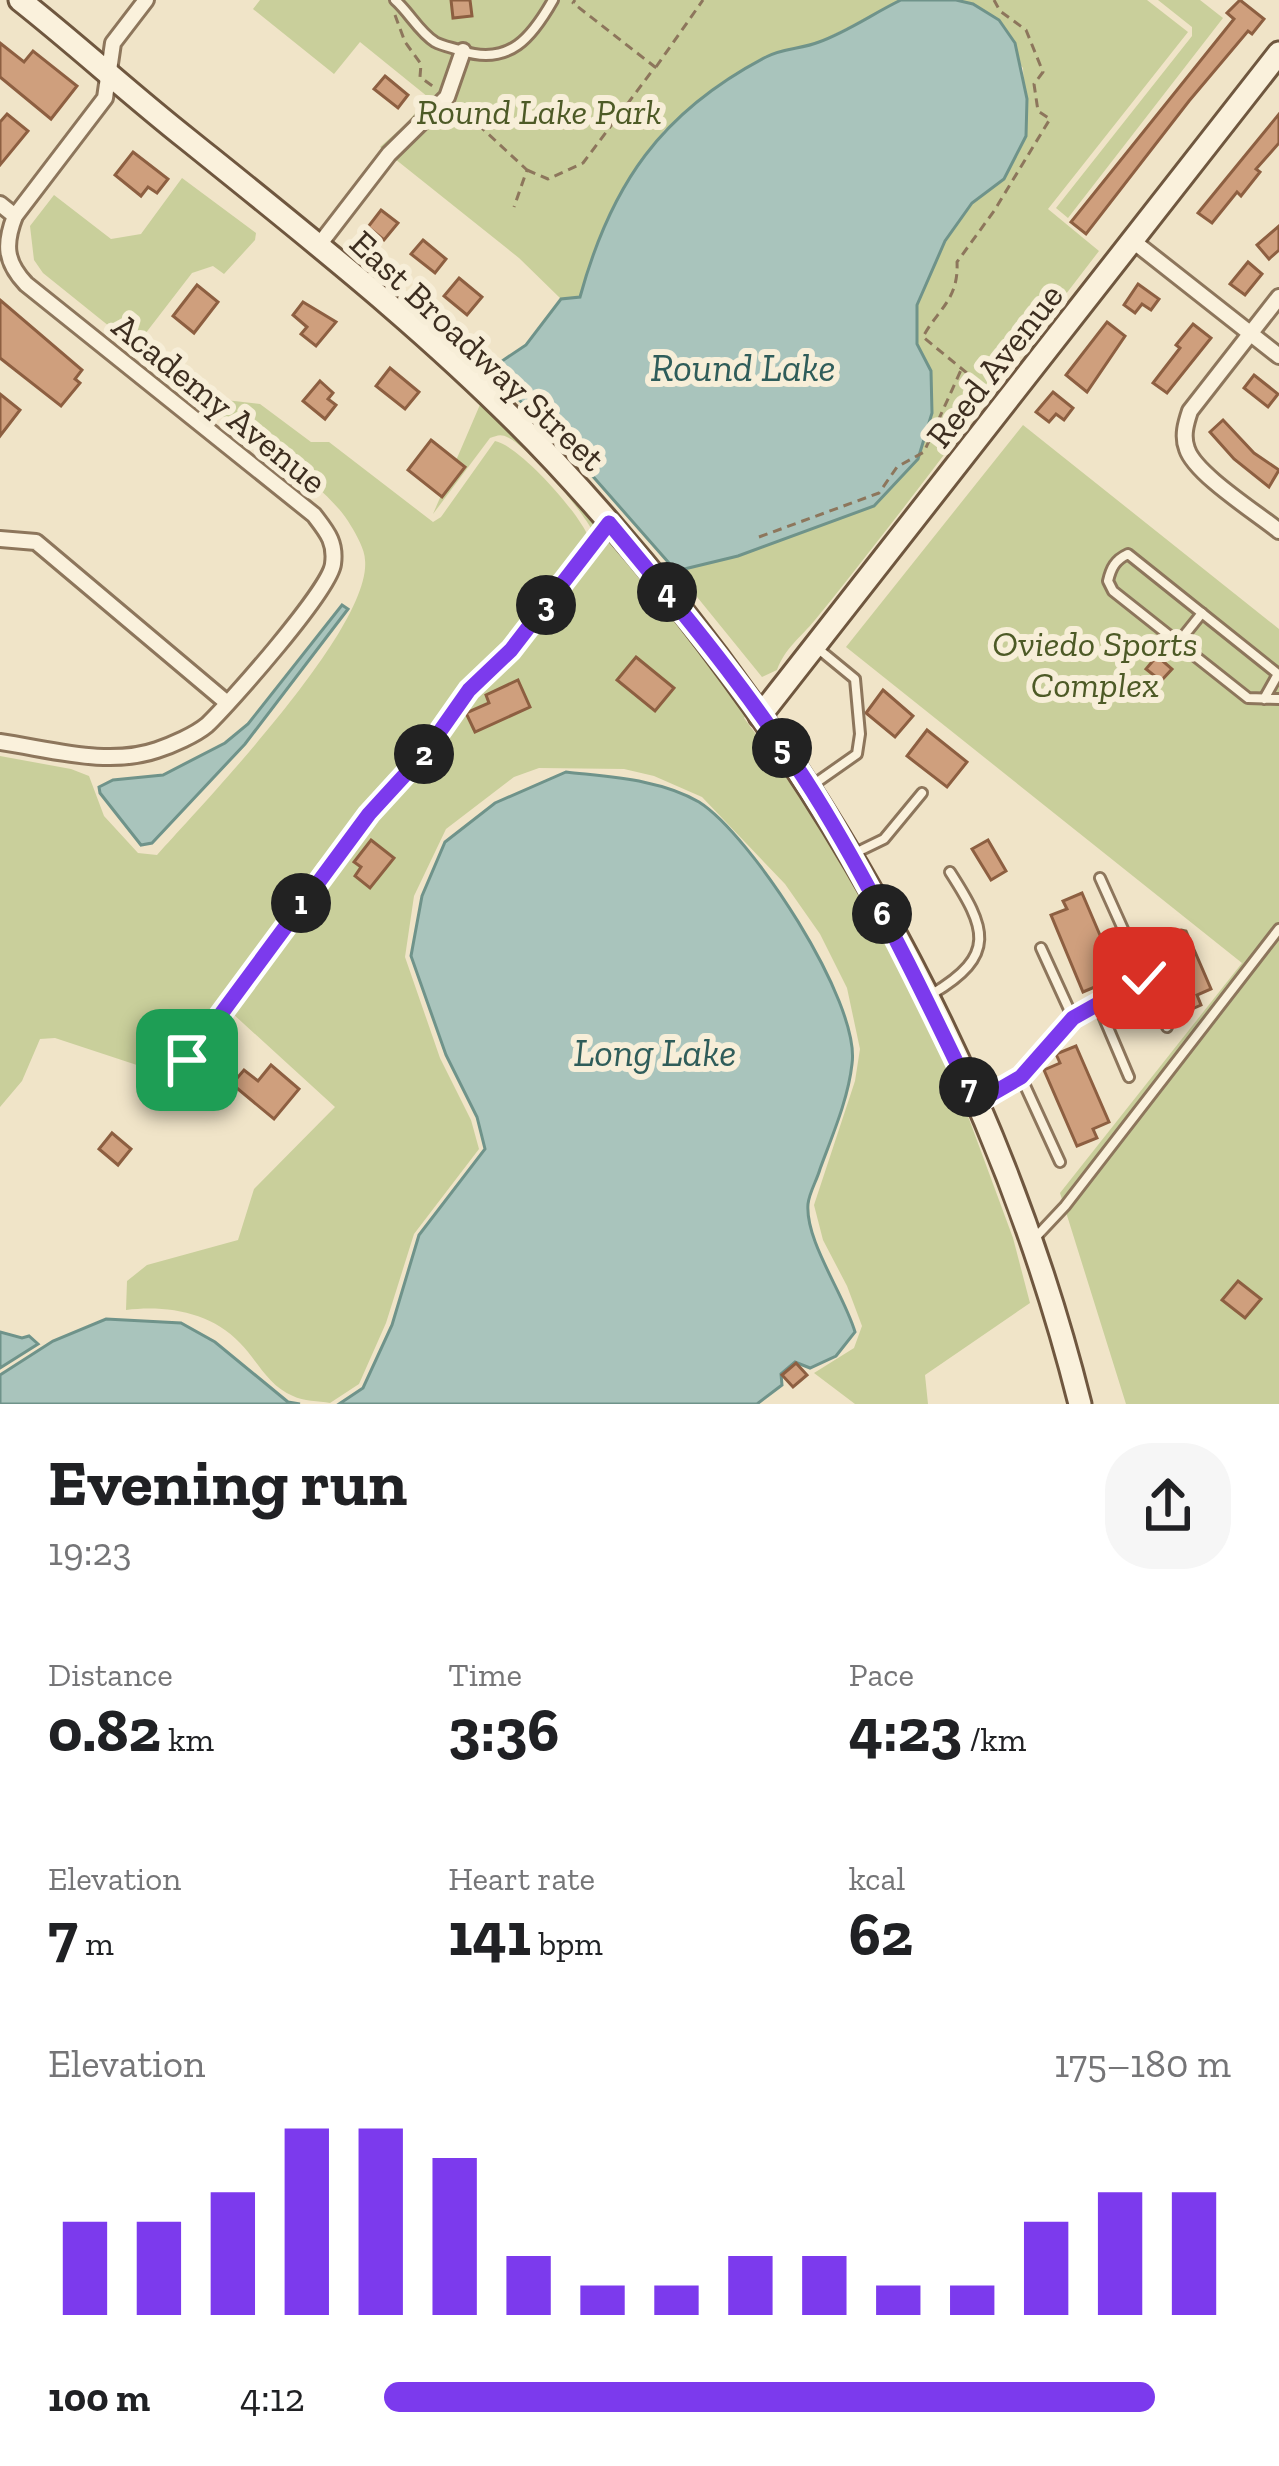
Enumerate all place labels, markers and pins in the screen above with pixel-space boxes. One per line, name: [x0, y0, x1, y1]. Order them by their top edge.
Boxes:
pin: 4: [637, 562, 697, 622]
pin: 3: [516, 575, 576, 635]
pin: 5: [752, 718, 812, 778]
pin: 2: [394, 724, 454, 784]
pin: 1: [271, 873, 331, 933]
pin: 6: [852, 884, 912, 944]
pin: [1093, 927, 1195, 1029]
pin: [136, 1009, 238, 1111]
pin: 7: [939, 1057, 999, 1117]

